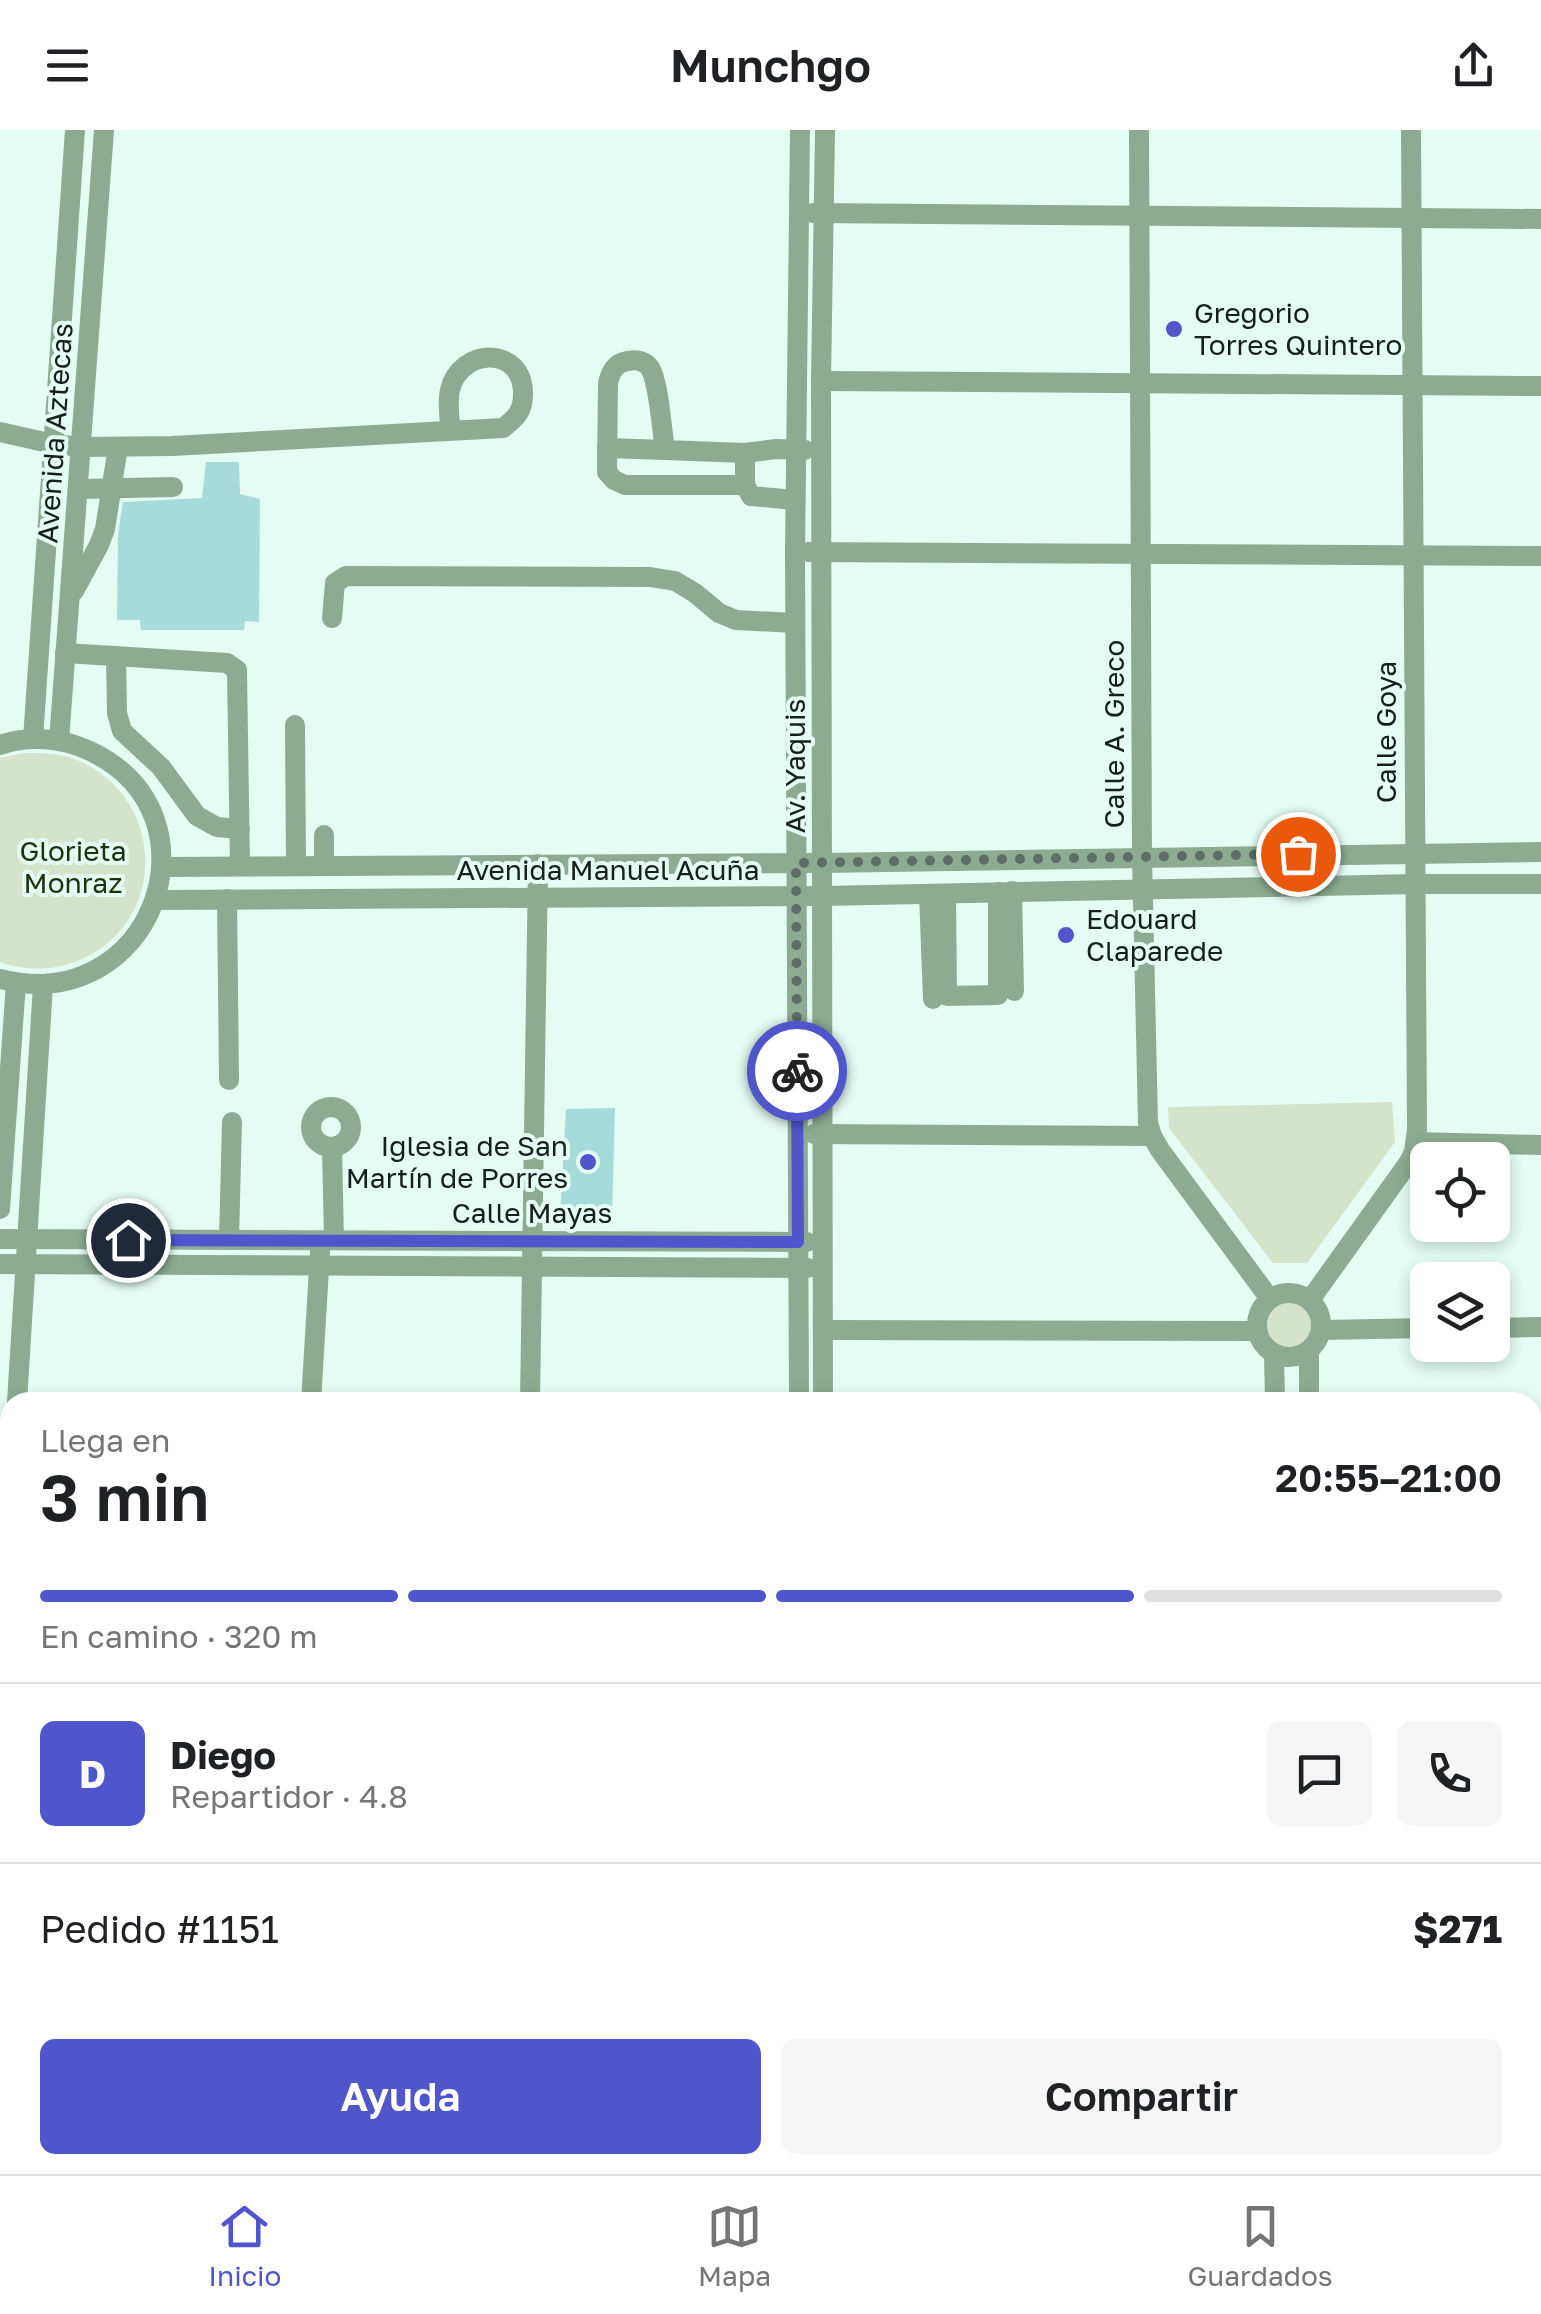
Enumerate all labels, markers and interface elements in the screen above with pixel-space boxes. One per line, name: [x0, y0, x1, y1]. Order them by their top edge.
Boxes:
icon: menu: [40, 38, 95, 93]
text: Munchgo: [670, 38, 871, 92]
icon: share: [1446, 38, 1501, 93]
place label: Gregorio Torres Quintero: [1194, 296, 1402, 361]
marker: Gregorio Torres Quintero: [1163, 318, 1185, 340]
street label: Avenida Aztecas: [30, 322, 79, 544]
street label: Calle A. Greco: [1097, 640, 1130, 828]
street label: Calle Goya: [1369, 661, 1402, 803]
street label: Av. Yaquis: [778, 699, 811, 833]
pin: [1256, 812, 1341, 897]
icon: bag: [1271, 827, 1326, 882]
park label: Glorieta Monraz: [20, 834, 126, 899]
street label: Avenida Manuel Acuña: [456, 853, 760, 886]
place label: Edouard Claparede: [1086, 902, 1223, 967]
marker: Edouard Claparede: [1055, 924, 1077, 946]
courier: [747, 1021, 847, 1121]
icon: bike: [770, 1044, 825, 1099]
place label: Iglesia de San Martín de Porres: [346, 1129, 568, 1194]
map controls: [1410, 1142, 1510, 1362]
button: locate: [1410, 1142, 1510, 1242]
marker: Iglesia de San Martín de Porres: [577, 1151, 599, 1173]
street label: Calle Mayas: [452, 1196, 612, 1229]
pin: [86, 1198, 171, 1283]
icon: home: [101, 1213, 156, 1268]
button: layers: [1410, 1262, 1510, 1362]
text: Llega en: [40, 1421, 170, 1459]
text: 20:55–21:00: [1275, 1455, 1502, 1500]
text: 3 min: [40, 1457, 209, 1535]
text: En camino · 320 m: [40, 1617, 318, 1655]
button: chat: [1267, 1721, 1372, 1826]
button: phone: [1397, 1721, 1502, 1826]
text: Diego: [170, 1732, 276, 1777]
text: D: [79, 1751, 106, 1796]
text: Repartidor · 4.8: [170, 1777, 408, 1815]
text: Pedido #1151: [40, 1906, 279, 1951]
text: $271: [1413, 1906, 1502, 1951]
button: Ayuda: [40, 2039, 761, 2154]
button: Compartir: [781, 2039, 1502, 2154]
tab: Inicio: [208, 2199, 281, 2292]
tab: Mapa: [698, 2199, 771, 2292]
tab: Guardados: [1188, 2199, 1333, 2292]

